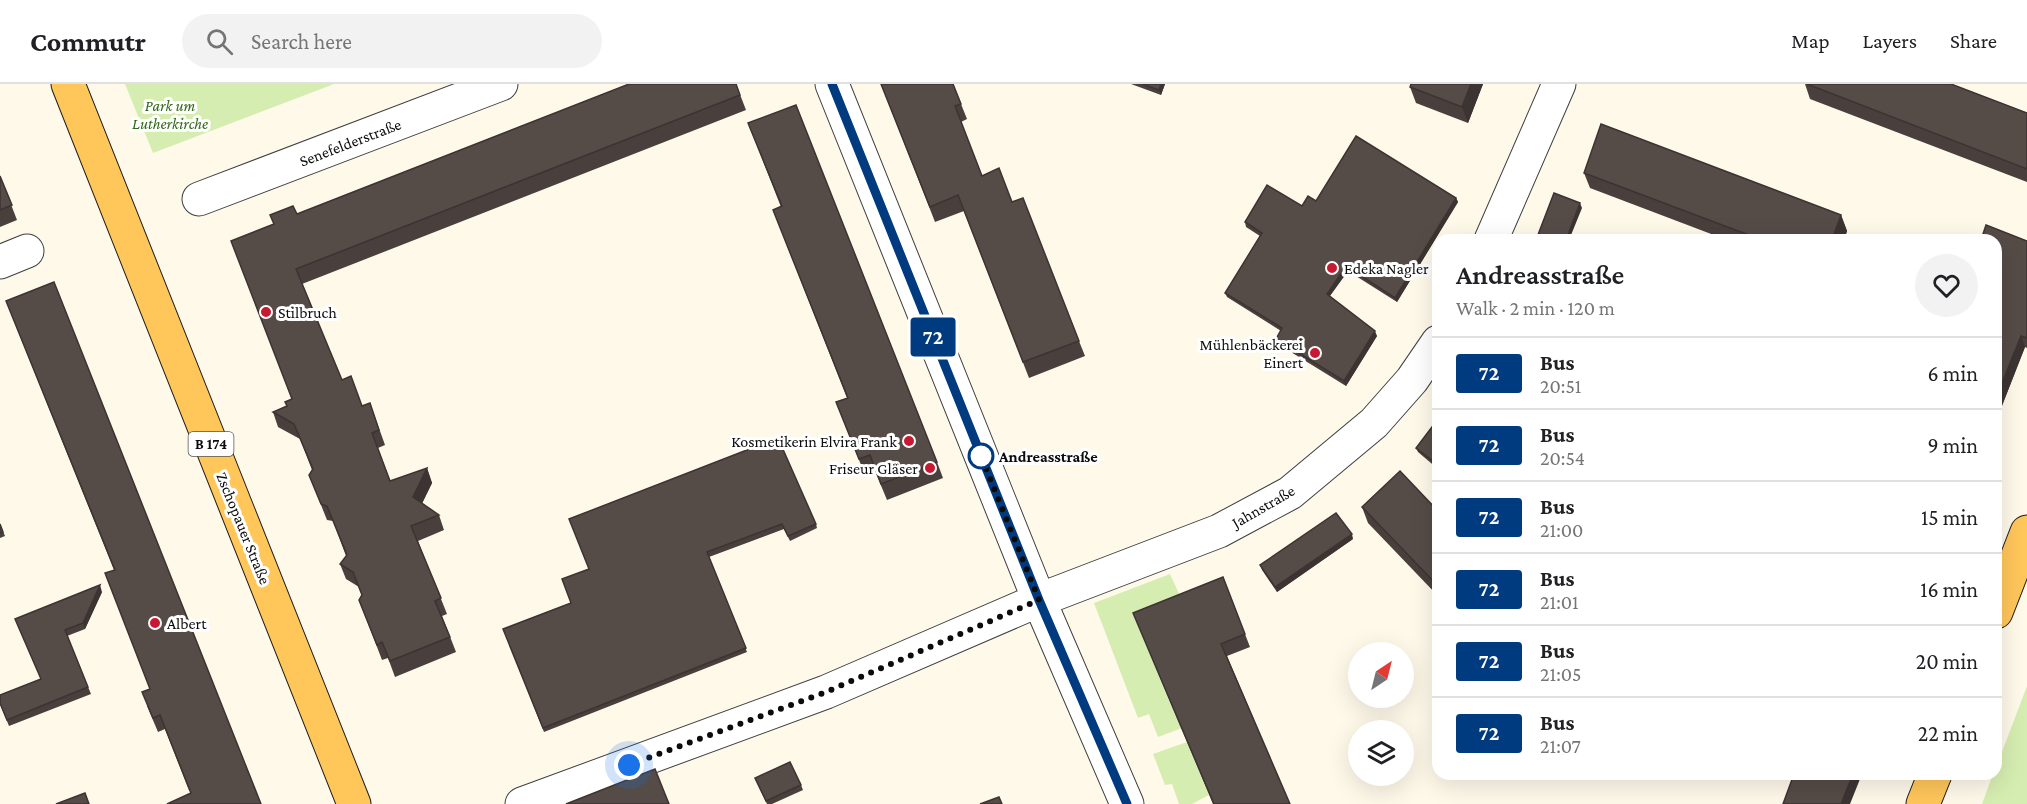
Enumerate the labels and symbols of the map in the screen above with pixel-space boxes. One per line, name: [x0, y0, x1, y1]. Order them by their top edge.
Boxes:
park label: Park um Lutherkirche: [132, 97, 208, 132]
street label: Senefelderstraße: [297, 115, 403, 170]
place label: Edeka Nagler: [1344, 260, 1429, 278]
marker: Edeka Nagler: [1325, 261, 1339, 275]
place label: Stilbruch: [278, 304, 337, 321]
marker: Stilbruch: [259, 305, 273, 319]
line badge: 72: [906, 318, 960, 356]
place label: Mühlenbäckerei Einert: [1200, 336, 1304, 371]
marker: Mühlenbäckerei Einert: [1308, 346, 1322, 360]
road number: B 174: [188, 432, 234, 456]
place label: Kosmetikerin Elvira Frank: [731, 433, 897, 450]
marker: Kosmetikerin Elvira Frank: [902, 434, 916, 448]
marker: Andreasstraße: [968, 443, 994, 469]
place label: Andreasstraße: [998, 448, 1098, 465]
place label: Friseur Gläser: [829, 460, 918, 477]
marker: Friseur Gläser: [923, 461, 937, 475]
street label: Zschopauer Straße: [212, 470, 274, 587]
street label: Jahnstraße: [1227, 482, 1298, 533]
place label: Albert: [167, 615, 207, 632]
marker: Albert: [148, 616, 162, 630]
north arrow: [1348, 642, 1414, 708]
your location: [614, 750, 644, 780]

